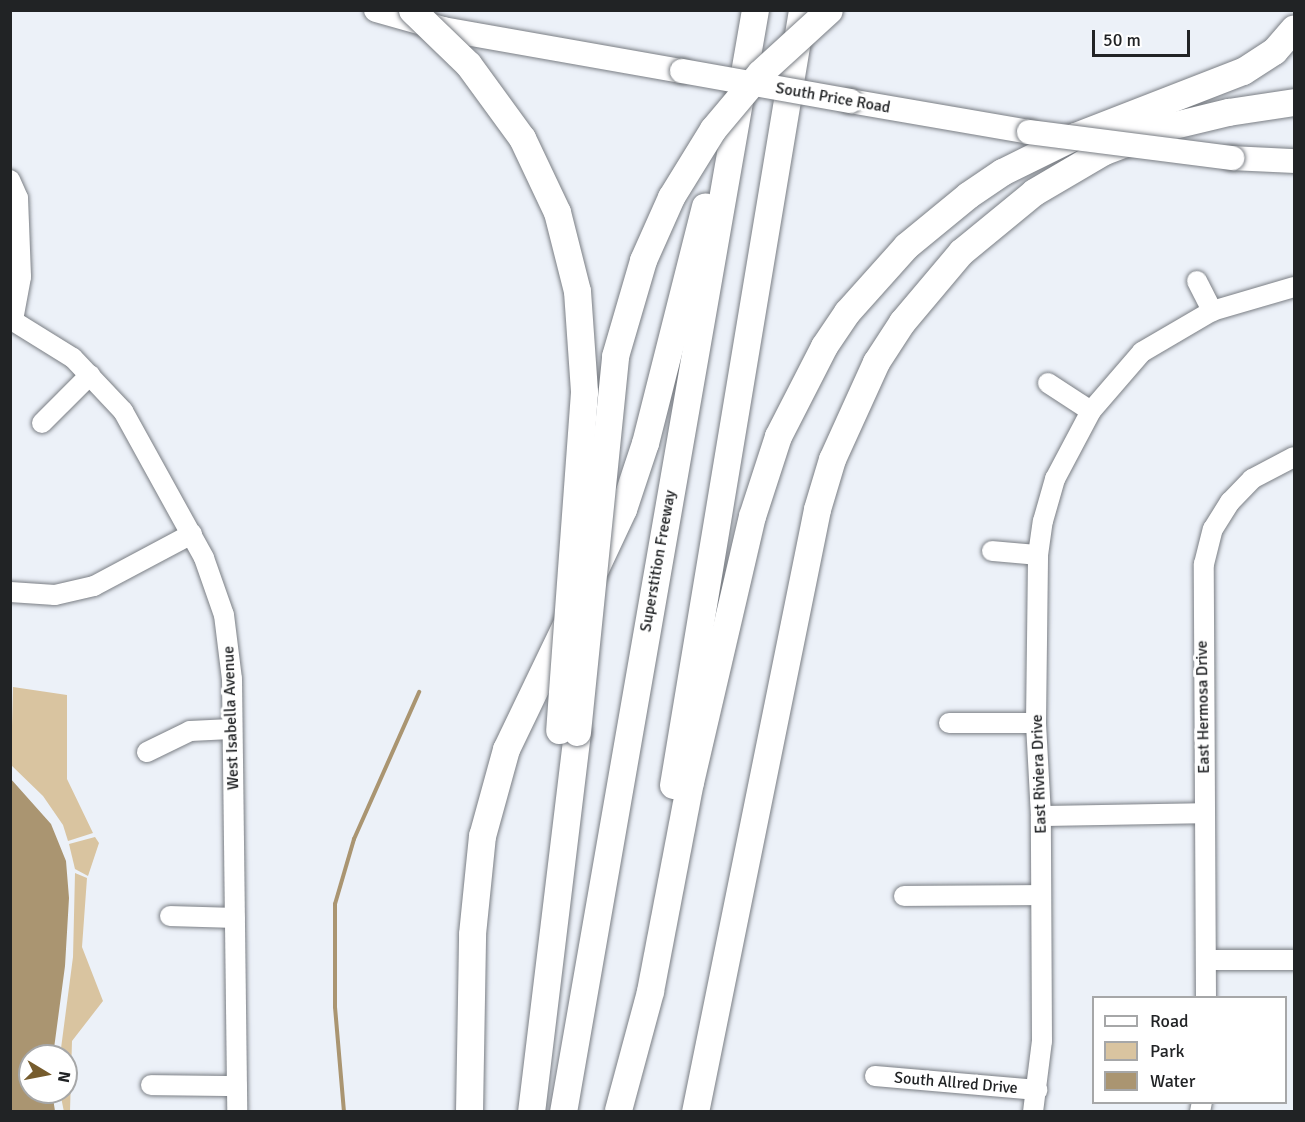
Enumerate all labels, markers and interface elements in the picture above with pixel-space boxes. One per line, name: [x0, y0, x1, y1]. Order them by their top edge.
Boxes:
scale bar: [1095, 18, 1192, 56]
text: 50 m: [1103, 29, 1141, 51]
street label: South Price Road: [774, 78, 892, 118]
street label: Superstition Freeway: [636, 489, 680, 633]
street label: East Hermosa Drive: [1192, 640, 1214, 774]
street label: West Isabella Avenue: [219, 646, 243, 790]
street label: East Riviera Drive: [1027, 714, 1051, 834]
legend: [1092, 996, 1287, 1104]
text: Road: [1150, 1010, 1189, 1032]
text: Park: [1150, 1040, 1185, 1062]
north arrow: [18, 1044, 78, 1104]
street label: South Allred Drive: [893, 1068, 1019, 1098]
text: N: [53, 1070, 75, 1084]
text: Water: [1150, 1070, 1195, 1092]

